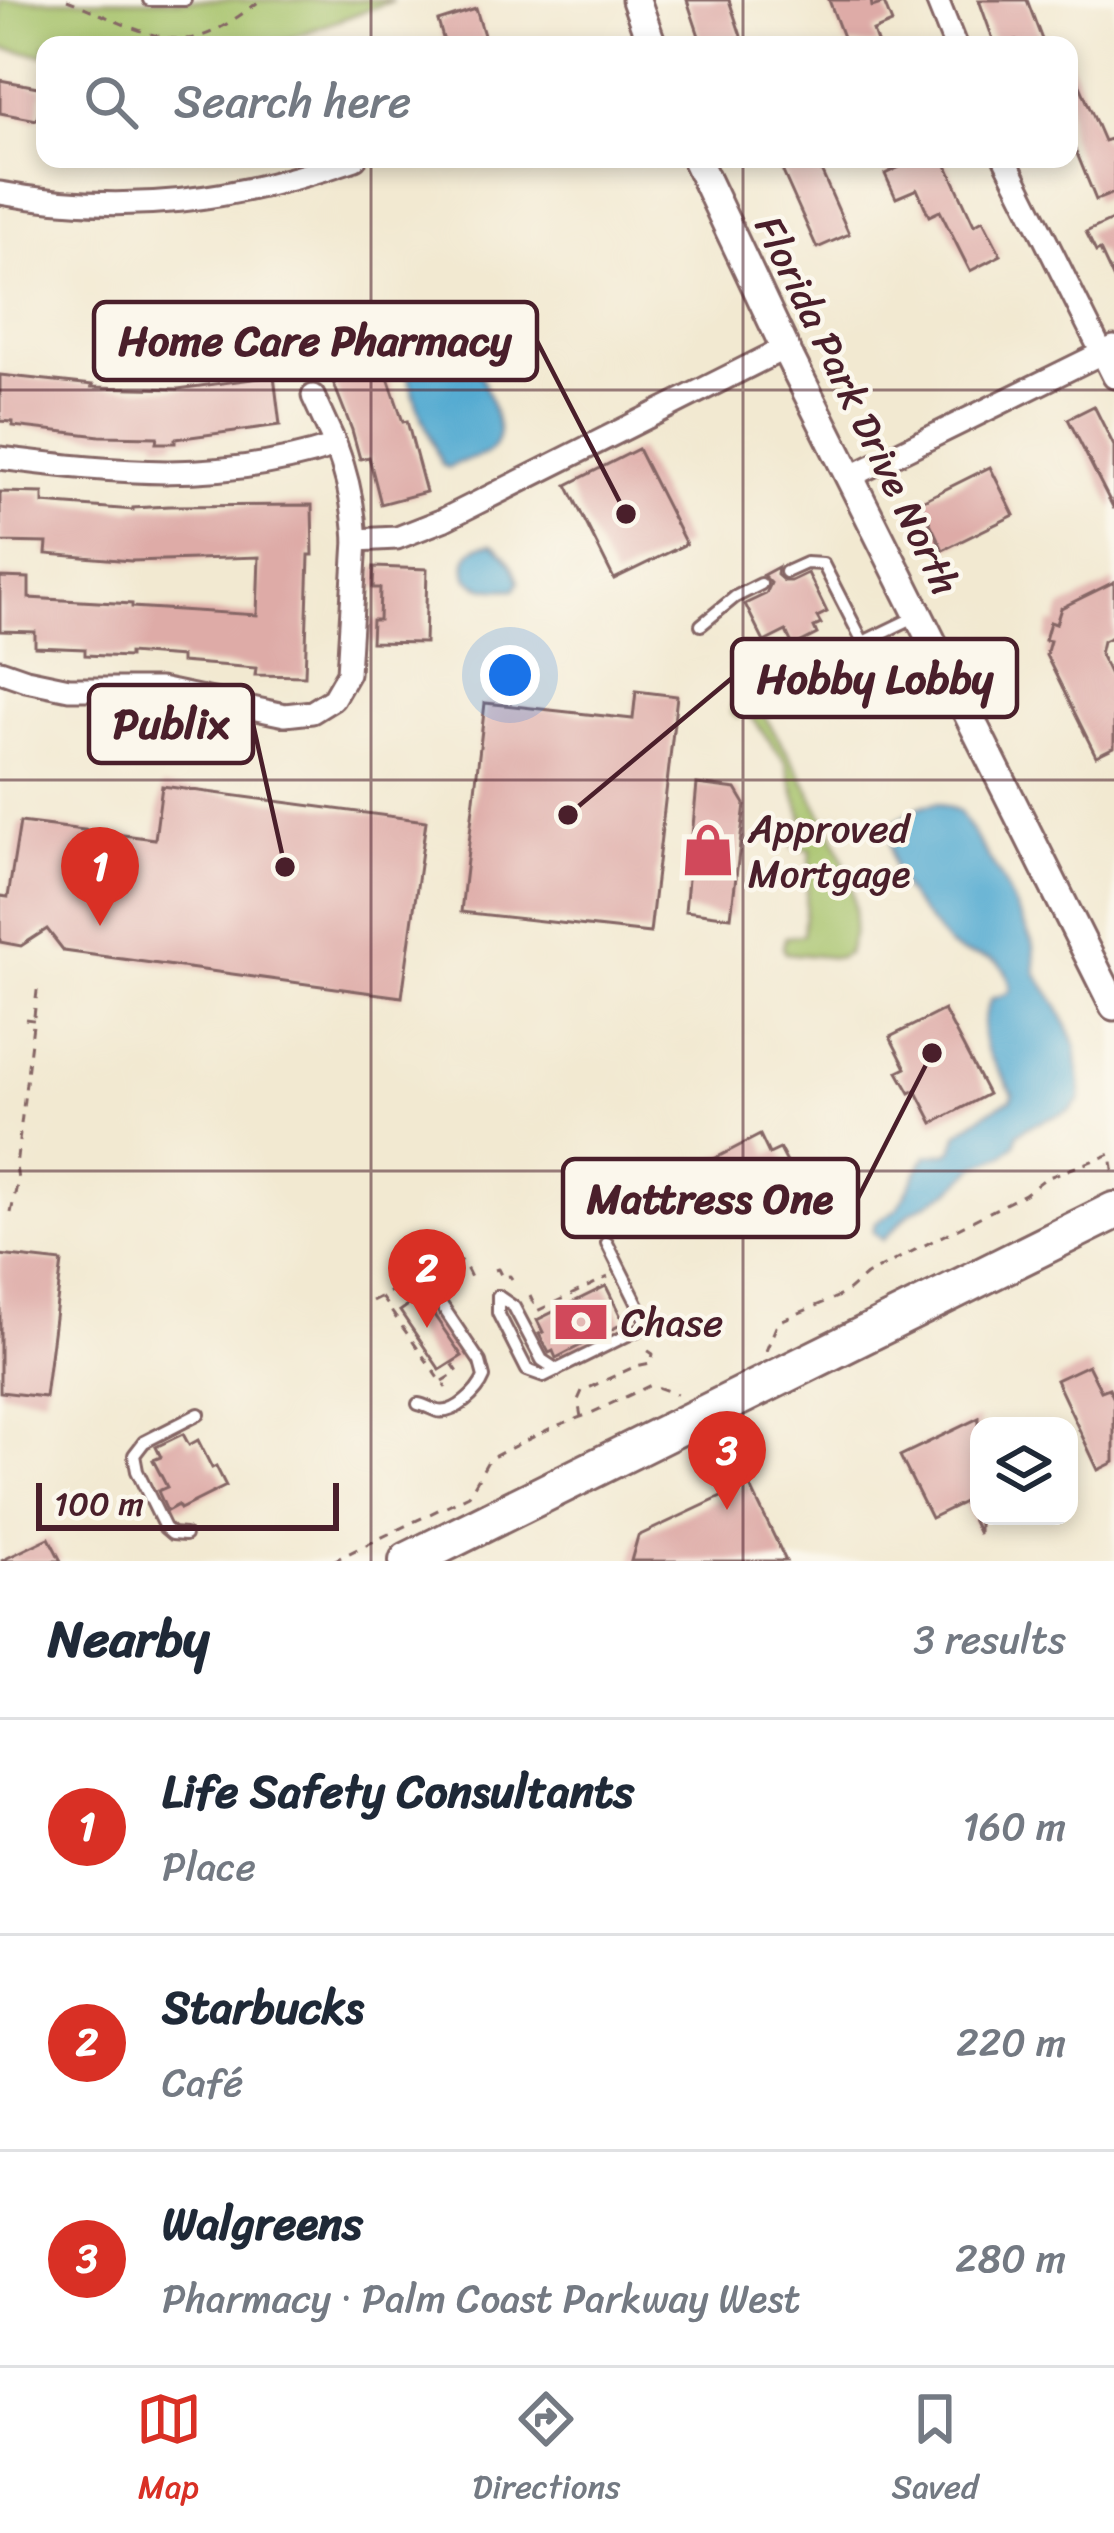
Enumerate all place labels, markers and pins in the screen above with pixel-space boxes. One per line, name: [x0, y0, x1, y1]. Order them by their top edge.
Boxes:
callout: Home Care Pharmacy: [94, 302, 537, 380]
callout: Hobby Lobby: [732, 639, 1017, 717]
callout: Publix: [89, 685, 253, 763]
place label: Approved Mortgage: [747, 794, 912, 908]
shop icon: Approved Mortgage: [679, 821, 737, 879]
pin: 1: [61, 827, 139, 926]
callout: Mattress One: [563, 1159, 858, 1237]
pin: 2: [388, 1229, 466, 1328]
place label: Chase: [621, 1288, 723, 1357]
bank icon: Chase: [552, 1293, 610, 1351]
pin: 3: [688, 1411, 766, 1510]

